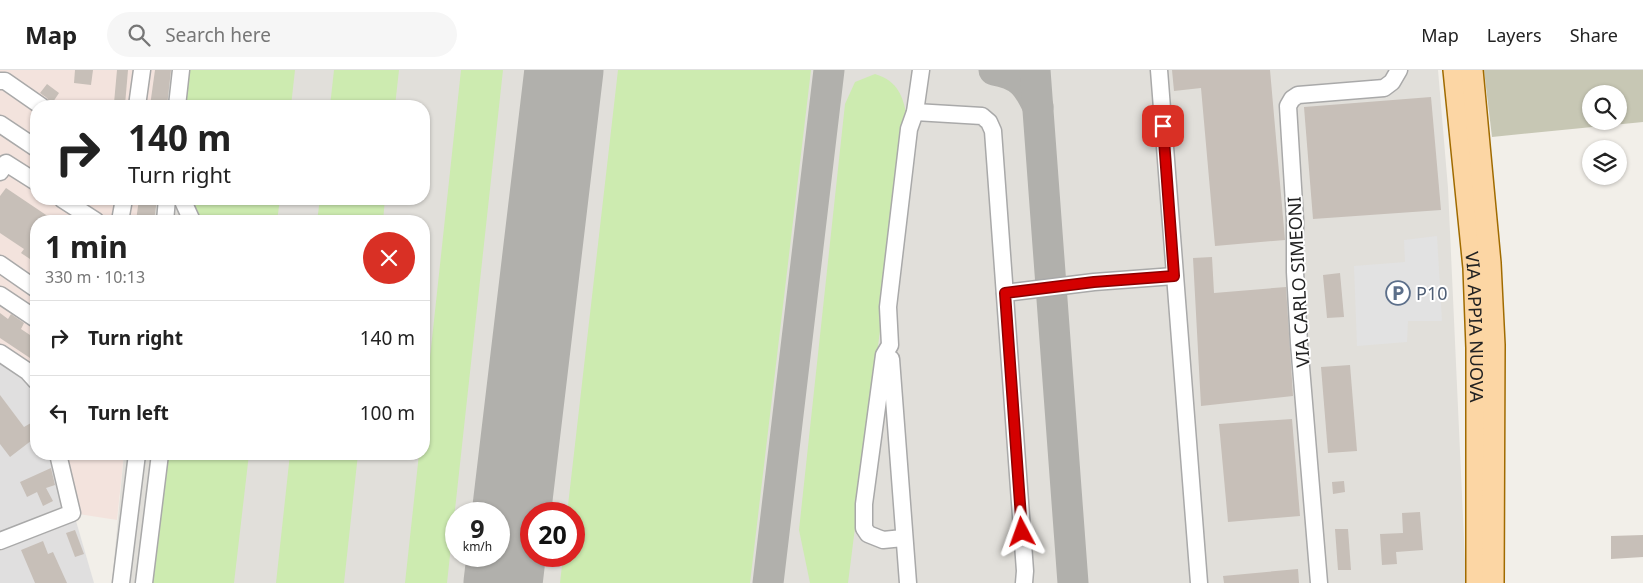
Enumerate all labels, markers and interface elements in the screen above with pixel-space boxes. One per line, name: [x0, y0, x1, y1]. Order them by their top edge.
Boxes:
search box: [107, 12, 457, 57]
text: Map: [25, 18, 77, 51]
icon: search: [125, 21, 153, 49]
text: Search here: [165, 22, 271, 48]
text: Map: [1421, 23, 1459, 47]
text: Layers: [1487, 23, 1542, 47]
text: Share: [1570, 23, 1618, 47]
map controls: [1582, 85, 1627, 185]
button: search: [1582, 85, 1627, 130]
pin: [1142, 105, 1184, 147]
icon: arrive: [1149, 112, 1177, 140]
text: 140 m: [128, 114, 231, 161]
icon: right: [45, 120, 110, 185]
button: layers: [1582, 140, 1627, 185]
text: Turn right: [128, 159, 231, 189]
street label: VIA CARLO SIMEONI: [1282, 196, 1314, 368]
text: 1 min: [45, 226, 128, 267]
button: close: [363, 232, 415, 284]
street label: VIA APPIA NUOVA: [1460, 250, 1489, 403]
text: 330 m · 10:13: [45, 266, 145, 288]
parking icon: P10: [1385, 280, 1411, 306]
place label: P10: [1416, 281, 1447, 305]
icon: right: [45, 324, 73, 352]
text: Turn right: [88, 325, 183, 351]
text: 140 m: [360, 325, 415, 351]
icon: left: [45, 399, 73, 427]
text: Turn left: [88, 400, 169, 426]
text: 100 m: [360, 400, 415, 426]
speed limit sign: 20: [520, 502, 585, 567]
position arrow: [995, 505, 1047, 557]
text: 9: [470, 511, 485, 545]
text: km/h: [463, 538, 492, 555]

